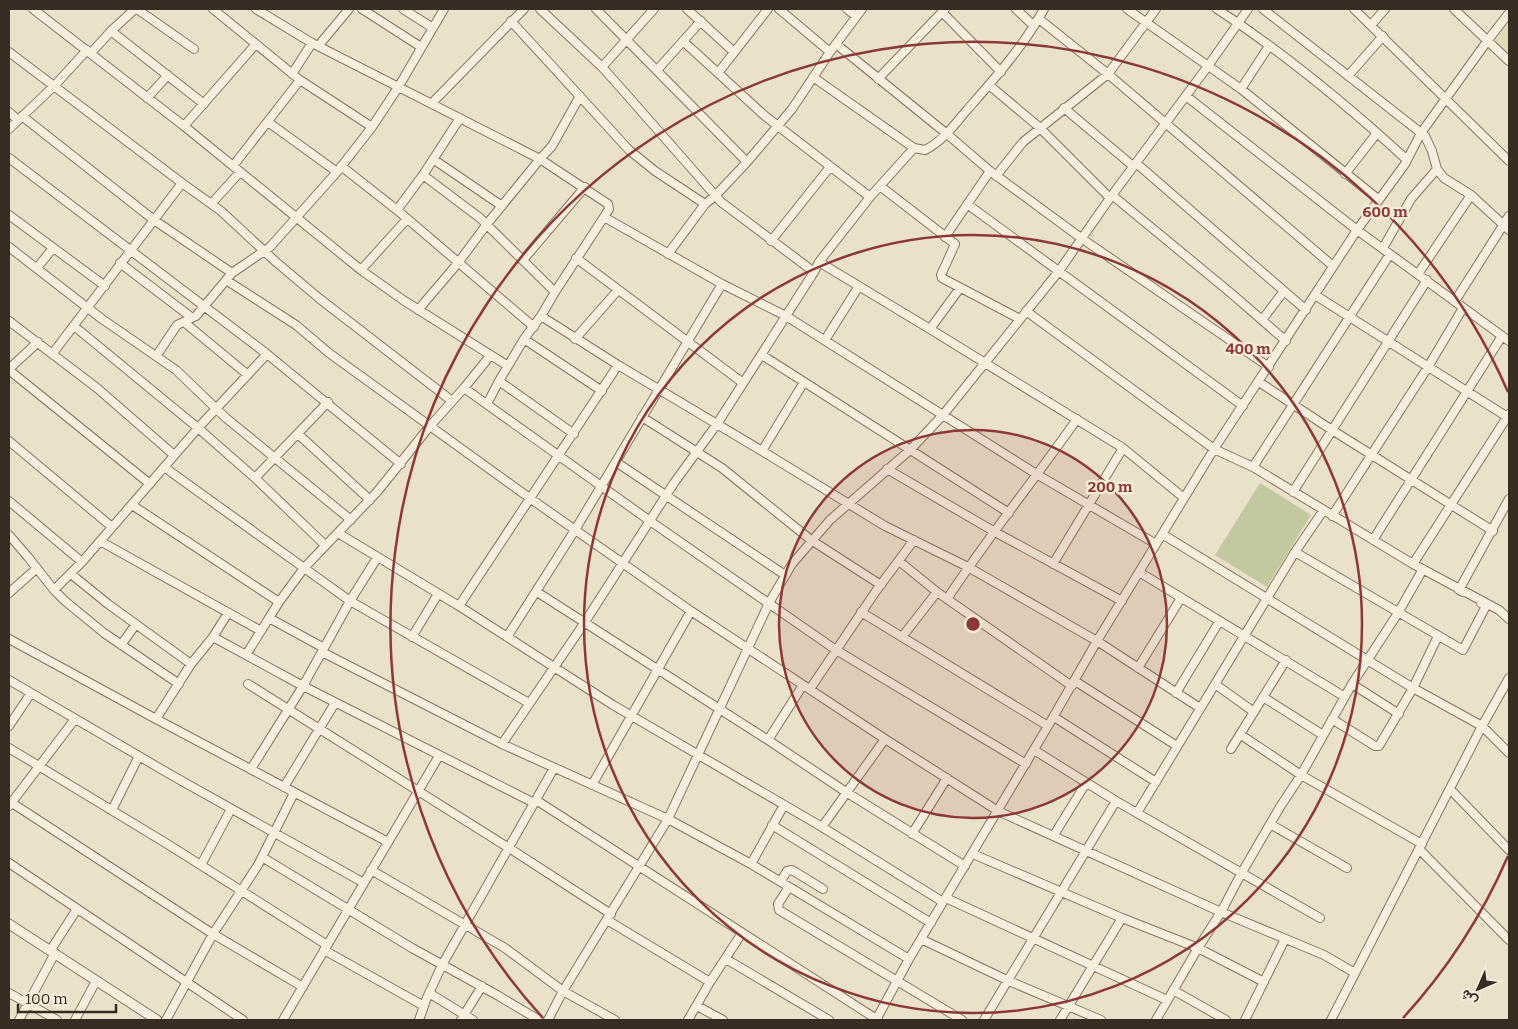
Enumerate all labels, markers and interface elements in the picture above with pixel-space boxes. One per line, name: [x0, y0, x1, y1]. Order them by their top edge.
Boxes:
text: 600 m: [1363, 203, 1408, 221]
text: 400 m: [1225, 340, 1271, 358]
text: 200 m: [1088, 478, 1133, 496]
centre of rings: [964, 615, 982, 633]
north arrow: [1453, 964, 1503, 1014]
scale bar: [18, 982, 115, 1014]
text: ش: [1457, 986, 1481, 1010]
text: 100 m: [25, 990, 68, 1008]

